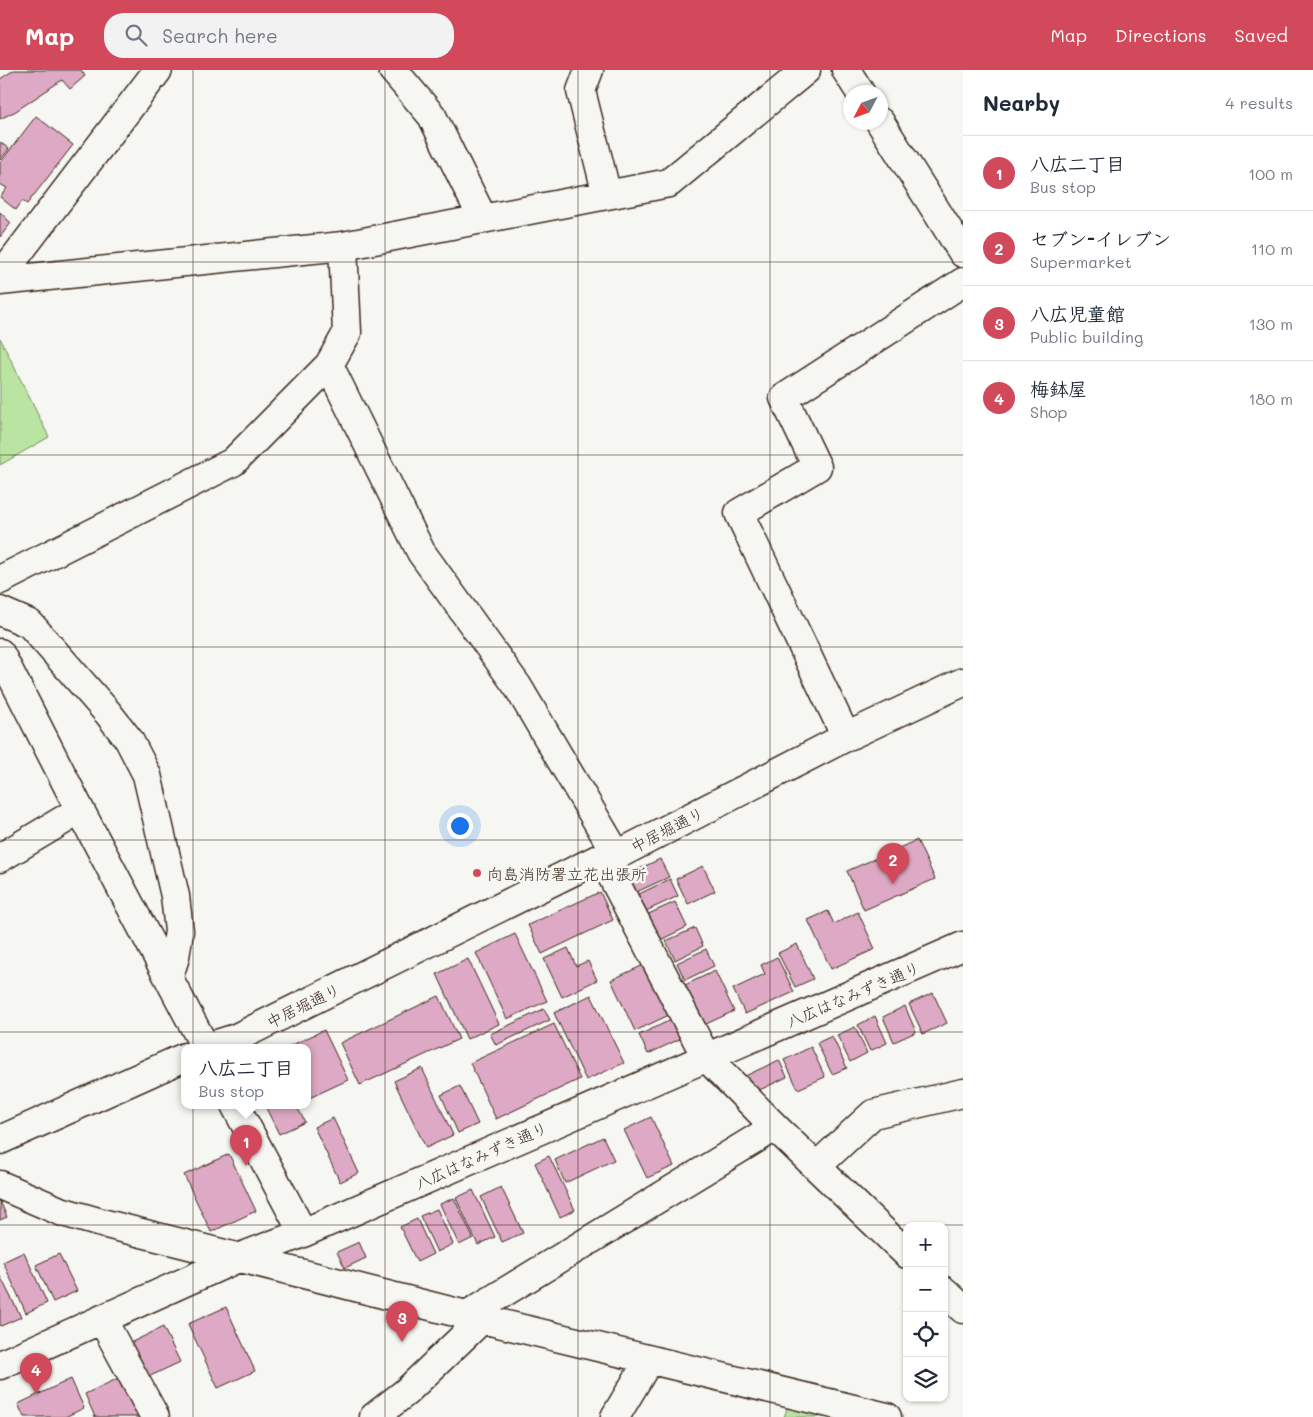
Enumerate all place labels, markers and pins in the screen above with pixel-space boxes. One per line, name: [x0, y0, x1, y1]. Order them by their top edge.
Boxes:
pin: 2: [877, 843, 909, 884]
place label: 向島消防署立花出張所: [487, 863, 647, 884]
marker: 向島消防署立花出張所: [471, 867, 483, 879]
pin: 1: [230, 1125, 262, 1166]
pin: 3: [386, 1301, 418, 1342]
pin: 4: [20, 1353, 52, 1394]

